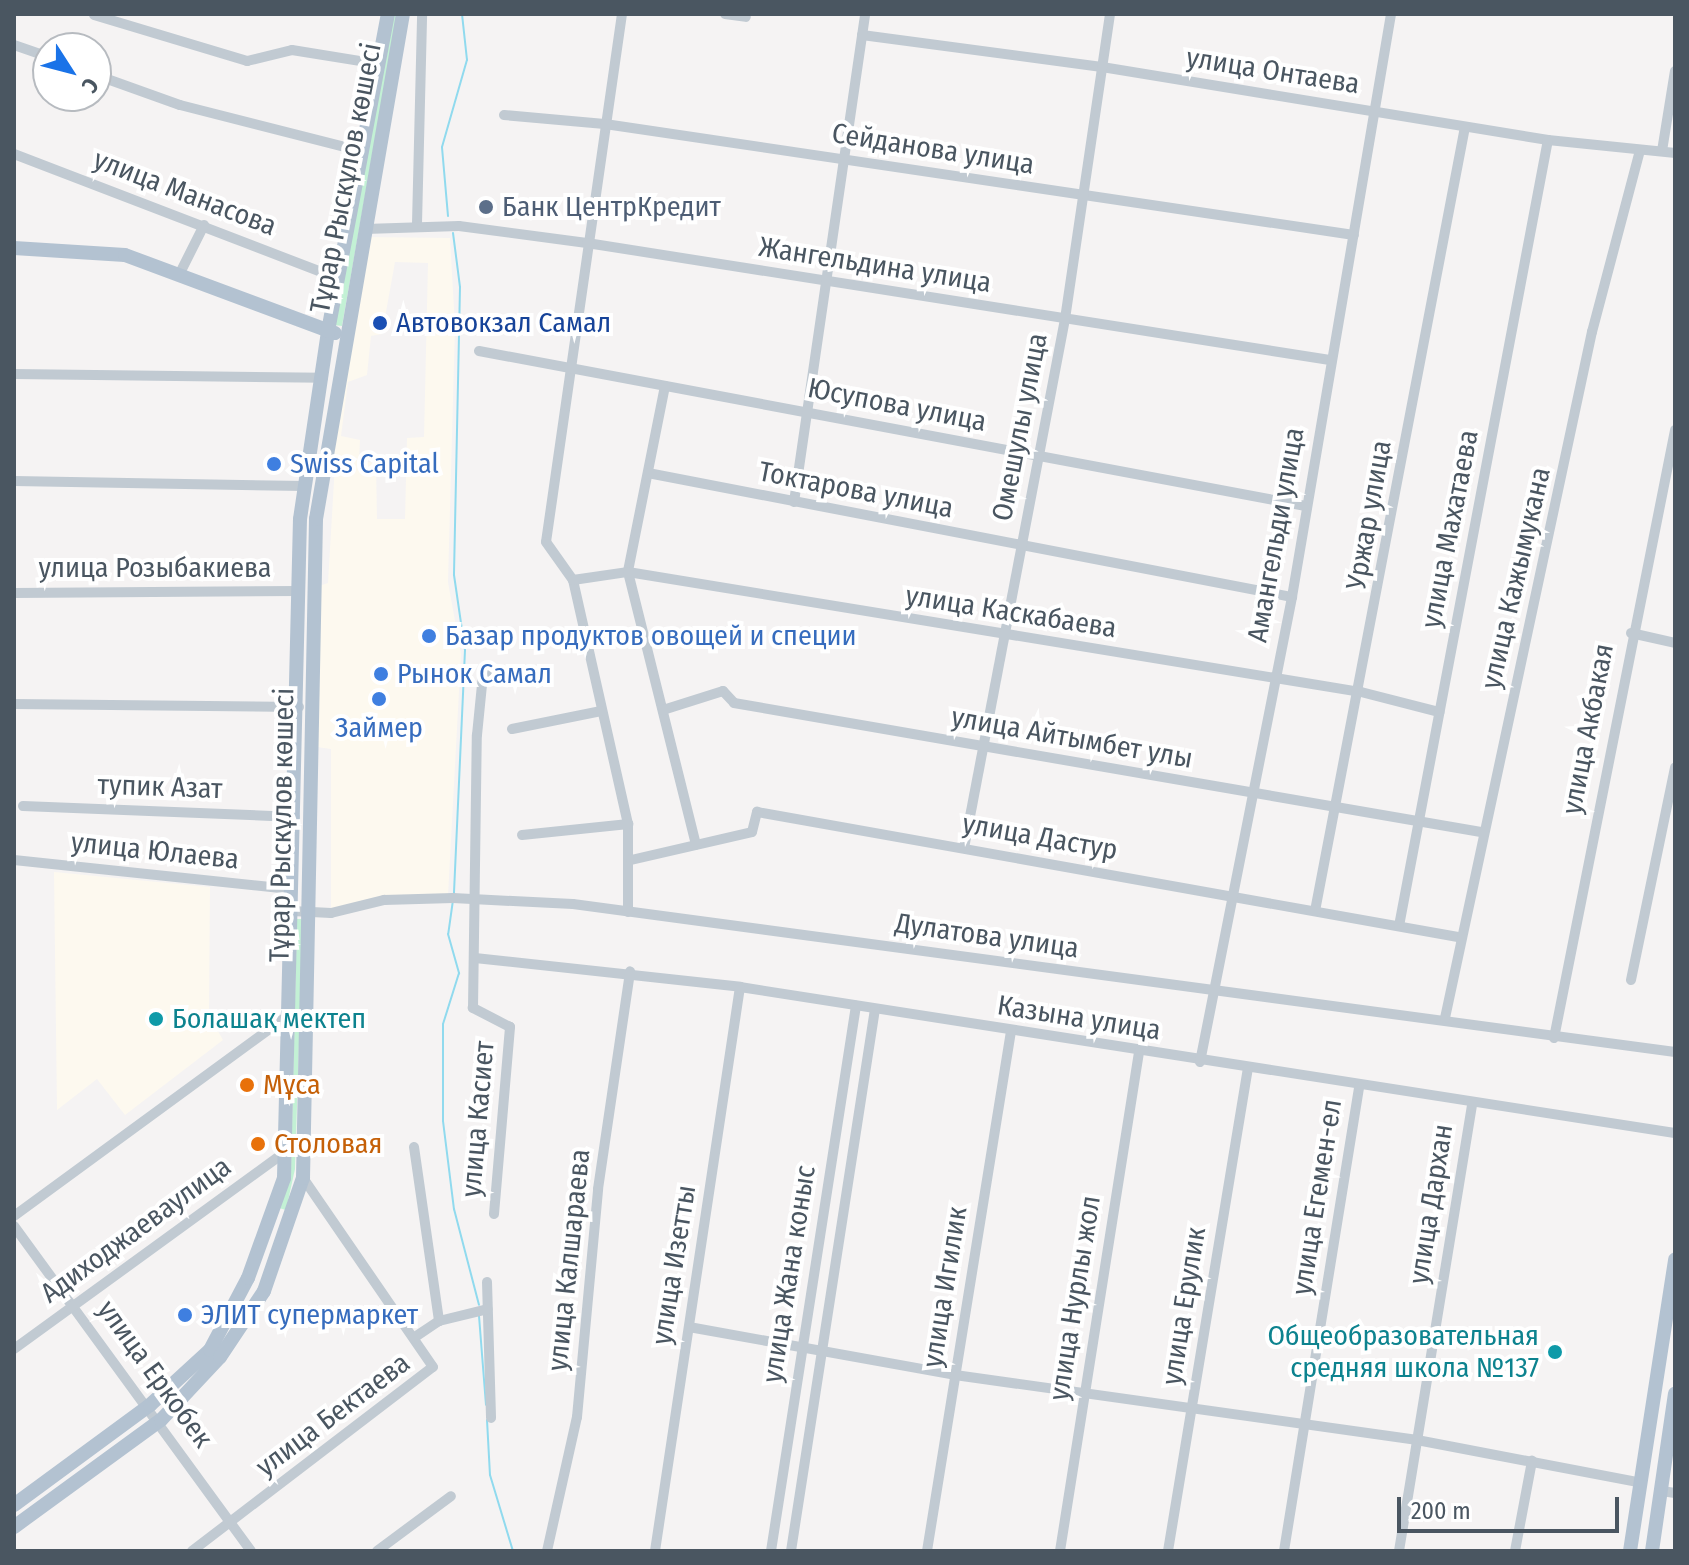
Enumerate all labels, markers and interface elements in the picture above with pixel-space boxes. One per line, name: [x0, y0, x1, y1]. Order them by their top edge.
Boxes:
north arrow: [32, 32, 112, 112]
street label: Тұрар Рыскұлов көшесі: [303, 40, 389, 316]
street label: улица Онтаева: [1184, 41, 1362, 101]
text: С: [76, 73, 105, 98]
street label: Сейданова улица: [829, 116, 1037, 182]
street label: улица Манасова: [89, 143, 281, 243]
place label: Банк ЦентрКредит: [502, 190, 721, 224]
marker: Банк ЦентрКредит: [477, 198, 495, 216]
street label: Жангельдина улица: [756, 230, 994, 300]
place label: Автовокзал Самал: [396, 306, 611, 340]
marker: Автовокзал Самал: [371, 314, 389, 332]
street label: Омешулы улица: [985, 330, 1055, 524]
street label: Юсупова улица: [805, 371, 989, 439]
street label: Амангельди улица: [1241, 425, 1311, 645]
street label: улица Махатаева: [1414, 427, 1486, 631]
street label: Уржар улица: [1339, 438, 1399, 592]
place label: Swiss Capital: [290, 447, 439, 481]
marker: Swiss Capital: [265, 455, 283, 473]
street label: Токтарова улица: [756, 455, 956, 525]
street label: улица Кажымукана: [1474, 464, 1558, 692]
street label: улица Розыбакиева: [38, 551, 272, 585]
street label: улица Каскабаева: [903, 579, 1119, 645]
place label: Базар продуктов овощей и специи: [445, 619, 857, 653]
marker: Базар продуктов овощей и специи: [420, 627, 438, 645]
street label: улица Акбакая: [1555, 641, 1621, 817]
place label: Рынок Самал: [397, 657, 552, 691]
marker: Рынок Самал: [372, 665, 390, 683]
street label: Тұрар Рыскұлов көшесі: [263, 688, 301, 962]
marker: Займер: [370, 690, 388, 708]
street label: улица Айтымбет улы: [949, 700, 1195, 776]
place label: Займер: [335, 711, 423, 745]
street label: тупик Азат: [97, 768, 223, 806]
street label: улица Дастур: [960, 807, 1120, 867]
street label: улица Юлаева: [69, 825, 241, 877]
street label: Дулатова улица: [893, 907, 1081, 965]
street label: Казына улица: [995, 989, 1163, 1047]
place label: Болашақ мектеп: [172, 1002, 366, 1036]
marker: Болашақ мектеп: [147, 1010, 165, 1028]
street label: улица Касиет: [454, 1039, 502, 1199]
place label: Мұса: [263, 1068, 321, 1102]
marker: Мұса: [238, 1076, 256, 1094]
street label: улица Егемен-ел: [1285, 1097, 1349, 1297]
street label: улица Дархан: [1402, 1122, 1460, 1286]
place label: Столовая: [274, 1127, 382, 1161]
marker: Столовая: [249, 1135, 267, 1153]
street label: улица Калшараева: [541, 1147, 597, 1373]
street label: Адиходжаеваулица: [34, 1150, 238, 1310]
street label: улица Жана коныс: [755, 1163, 823, 1385]
street label: улица Изетты: [645, 1183, 703, 1347]
street label: улица Нурлы жол: [1042, 1193, 1108, 1403]
street label: улица Игилик: [916, 1204, 974, 1370]
street label: улица Ерулик: [1155, 1225, 1213, 1387]
street label: улица Еркобек: [90, 1294, 220, 1454]
place label: ЭЛИТ супермаркет: [201, 1298, 418, 1332]
marker: ЭЛИТ супермаркет: [176, 1306, 194, 1324]
place label: Общеобразовательная средняя школа №137: [1267, 1319, 1539, 1385]
marker: Общеобразовательная средняя школа №137: [1546, 1343, 1564, 1361]
street label: улица Бектаева: [249, 1346, 417, 1484]
scale bar: [1401, 1481, 1623, 1531]
text: 200 m: [1411, 1497, 1471, 1525]

